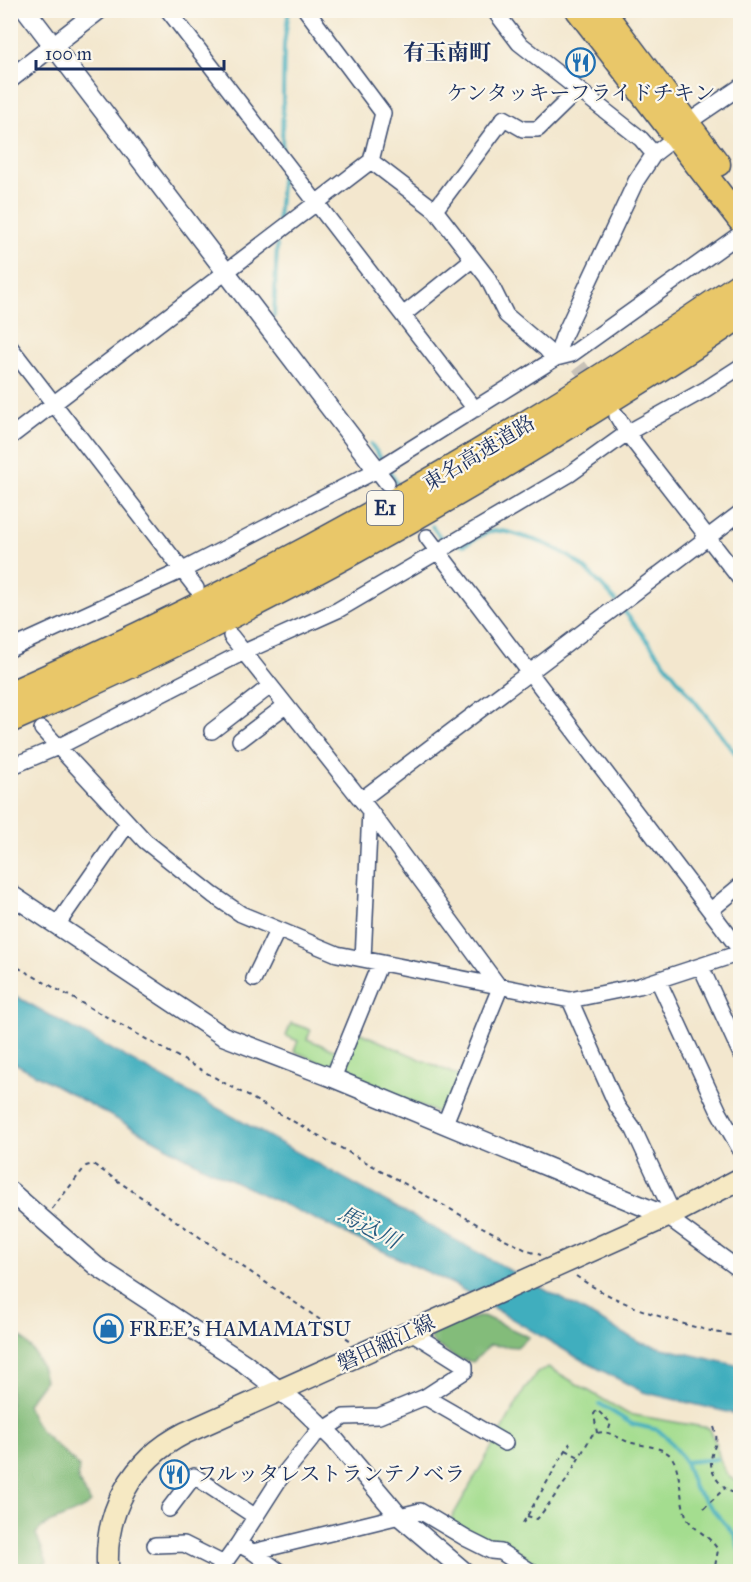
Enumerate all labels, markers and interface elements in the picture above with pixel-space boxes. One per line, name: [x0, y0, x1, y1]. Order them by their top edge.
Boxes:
scale bar: [36, 33, 224, 71]
district label: 有玉南町: [403, 39, 491, 66]
text: 100 m: [45, 43, 92, 65]
restaurant icon: ケンタッキーフライドチキン: [565, 46, 597, 78]
place label: ケンタッキーフライドチキン: [446, 80, 716, 106]
street label: 東名高速道路: [418, 409, 540, 497]
road number: E1: [367, 491, 403, 525]
water label: 馬込川: [334, 1200, 406, 1255]
street label: 磐田細江線: [333, 1309, 439, 1377]
shop icon: FREE's HAMAMATSU: [92, 1313, 124, 1345]
place label: FREE's HAMAMATSU: [129, 1316, 351, 1342]
restaurant icon: フルッタレストランテノベラ: [159, 1458, 191, 1490]
place label: フルッタレストランテノベラ: [196, 1461, 465, 1487]

